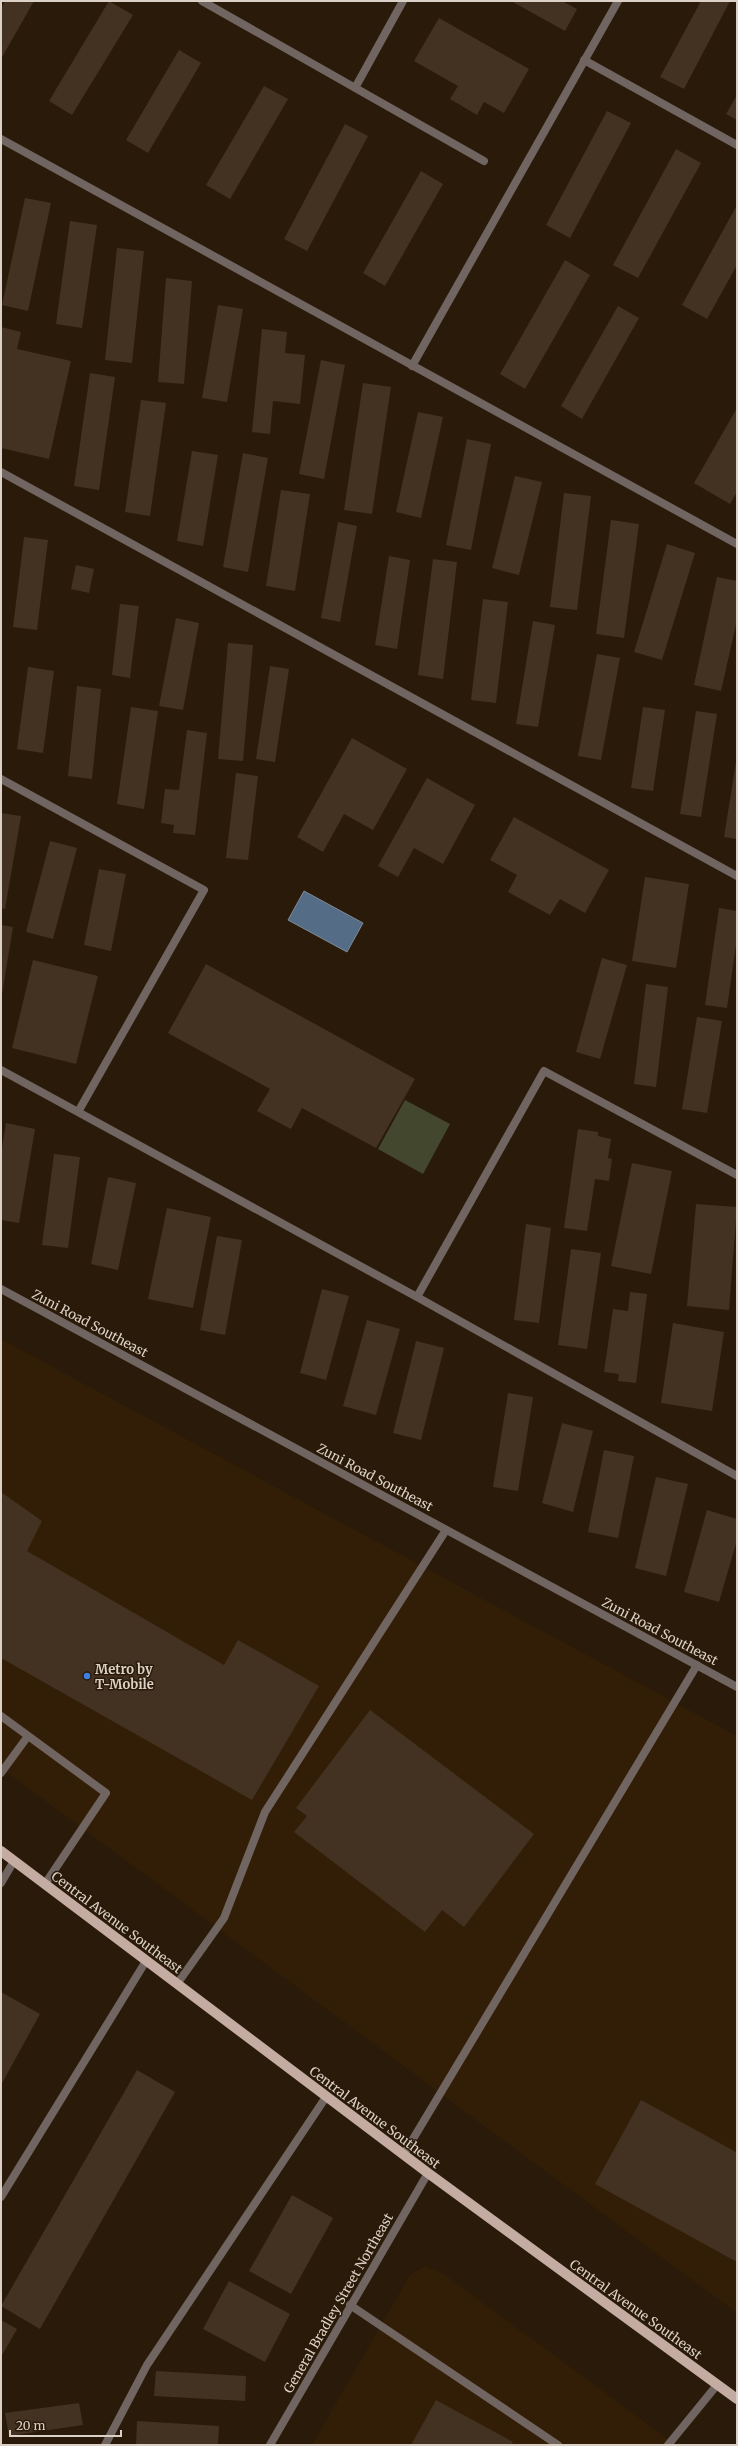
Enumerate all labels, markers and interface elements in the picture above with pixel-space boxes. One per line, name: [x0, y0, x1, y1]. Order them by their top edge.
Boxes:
street label: Zuni Road Southeast: [29, 1286, 151, 1361]
street label: Zuni Road Southeast: [314, 1440, 436, 1515]
street label: Zuni Road Southeast: [599, 1594, 721, 1669]
place label: Metro by T-Mobile: [95, 1661, 154, 1693]
marker: Metro by T-Mobile: [82, 1671, 92, 1681]
street label: Central Avenue Southeast: [48, 1868, 186, 1977]
street label: Central Avenue Southeast: [306, 2063, 444, 2172]
street label: General Bradley Street Northeast: [280, 2210, 397, 2396]
street label: Central Avenue Southeast: [566, 2256, 705, 2363]
scale bar: [10, 2412, 121, 2438]
text: 20 m: [16, 2418, 45, 2433]

